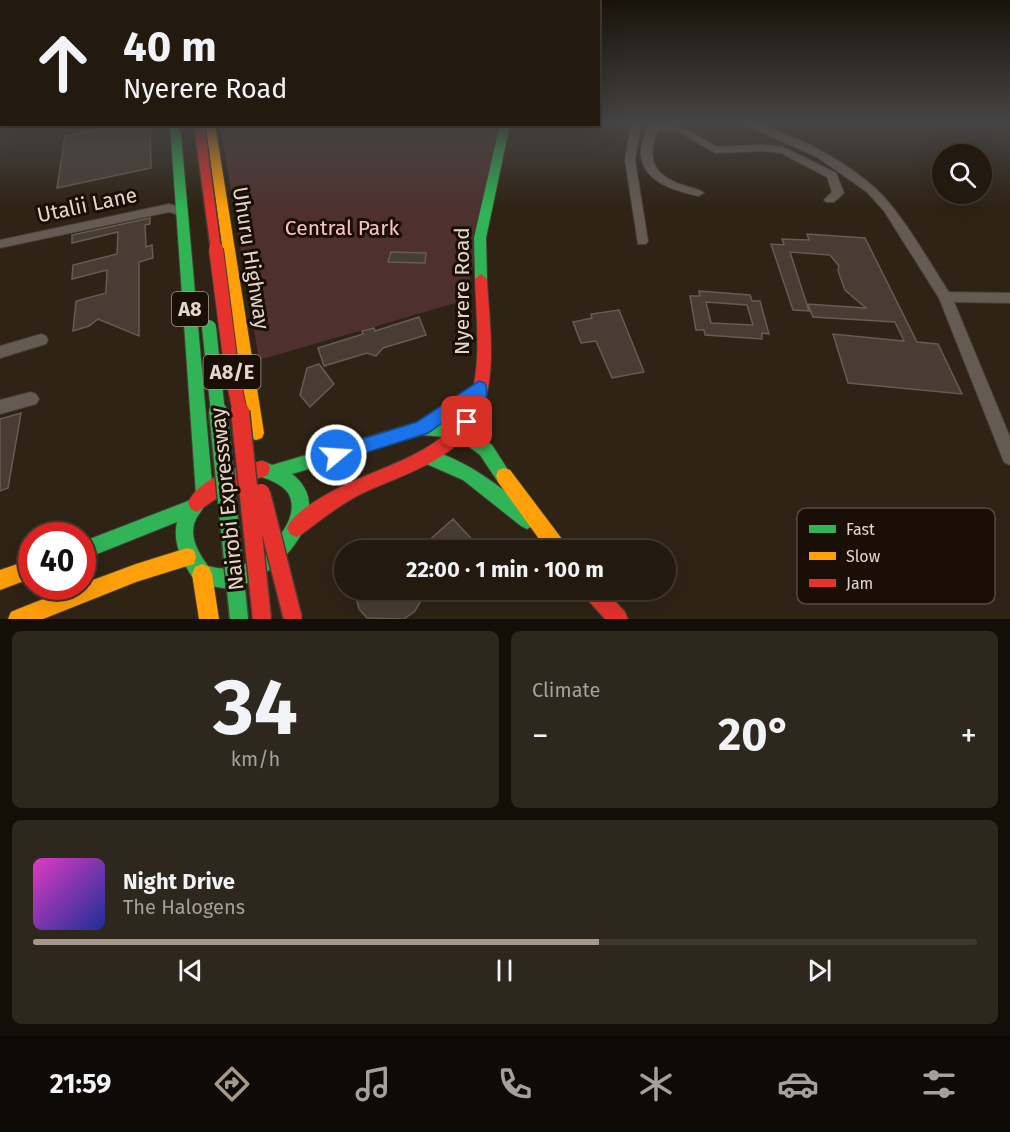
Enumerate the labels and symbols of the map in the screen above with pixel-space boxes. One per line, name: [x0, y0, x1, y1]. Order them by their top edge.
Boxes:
street label: Utalii Lane: [35, 182, 139, 228]
street label: Uhuru Highway: [227, 185, 275, 332]
park label: Central Park: [285, 215, 399, 241]
street label: Nyerere Road: [449, 227, 475, 355]
road number: A8: [172, 292, 208, 326]
road number: A8/E: [204, 355, 260, 389]
pin: [441, 396, 492, 447]
street label: Nairobi Expressway: [204, 406, 250, 592]
position arrow: [304, 423, 368, 487]
legend: [797, 508, 995, 604]
text: Fast: [846, 520, 875, 539]
speed limit sign: 40: [18, 522, 96, 600]
text: Slow: [846, 547, 881, 566]
text: Jam: [846, 574, 873, 593]

